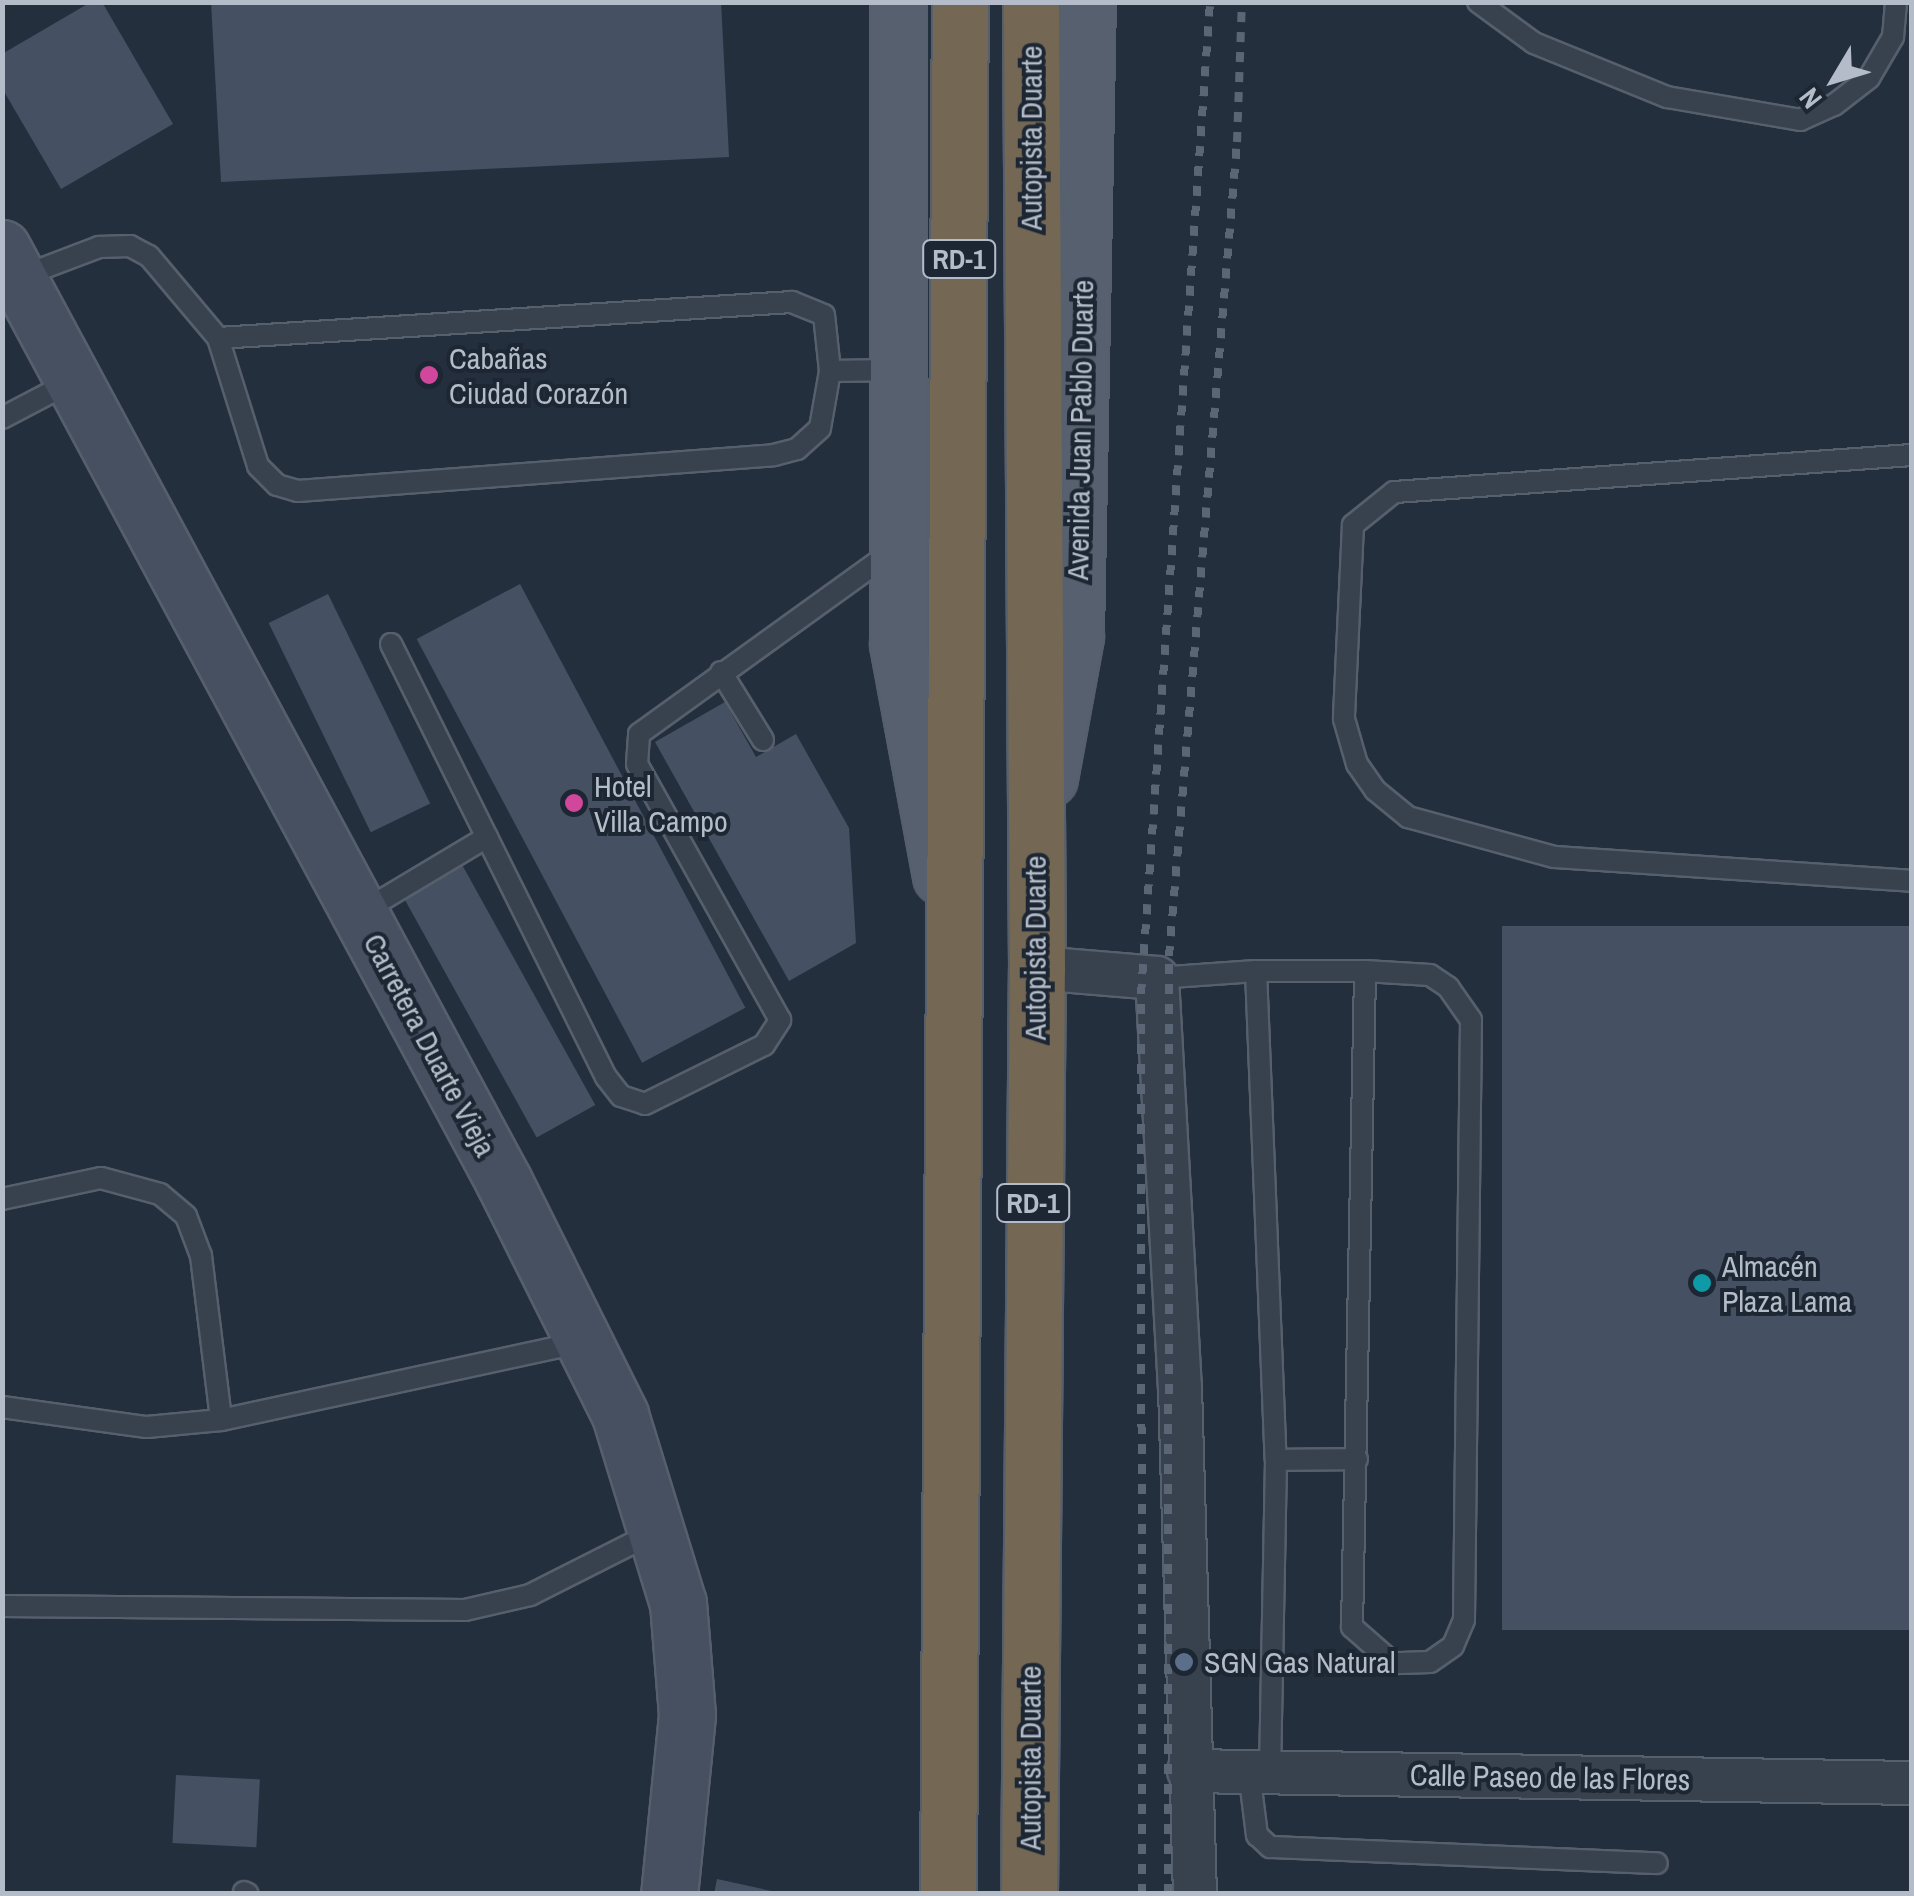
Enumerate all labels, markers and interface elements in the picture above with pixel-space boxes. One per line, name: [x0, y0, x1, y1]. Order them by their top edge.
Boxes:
north arrow: [1784, 30, 1884, 130]
street label: Autopista Duarte: [1013, 46, 1049, 230]
text: N: [1790, 80, 1830, 117]
road number: RD-1: [922, 236, 996, 282]
street label: Avenida Juan Pablo Duarte: [1059, 279, 1101, 581]
place label: Cabañas Ciudad Corazón: [449, 340, 628, 410]
marker: Cabañas Ciudad Corazón: [418, 364, 440, 386]
place label: Hotel Villa Campo: [594, 768, 728, 838]
marker: Hotel Villa Campo: [563, 792, 585, 814]
street label: Autopista Duarte: [1017, 856, 1053, 1040]
street label: Carretera Duarte Vieja: [356, 927, 504, 1163]
road number: RD-1: [996, 1180, 1070, 1226]
place label: Almacén Plaza Lama: [1722, 1248, 1852, 1318]
marker: Almacén Plaza Lama: [1691, 1272, 1713, 1294]
place label: SGN Gas Natural: [1204, 1644, 1395, 1680]
marker: SGN Gas Natural: [1173, 1651, 1195, 1673]
street label: Autopista Duarte: [1012, 1666, 1048, 1850]
street label: Calle Paseo de las Flores: [1410, 1757, 1690, 1797]

